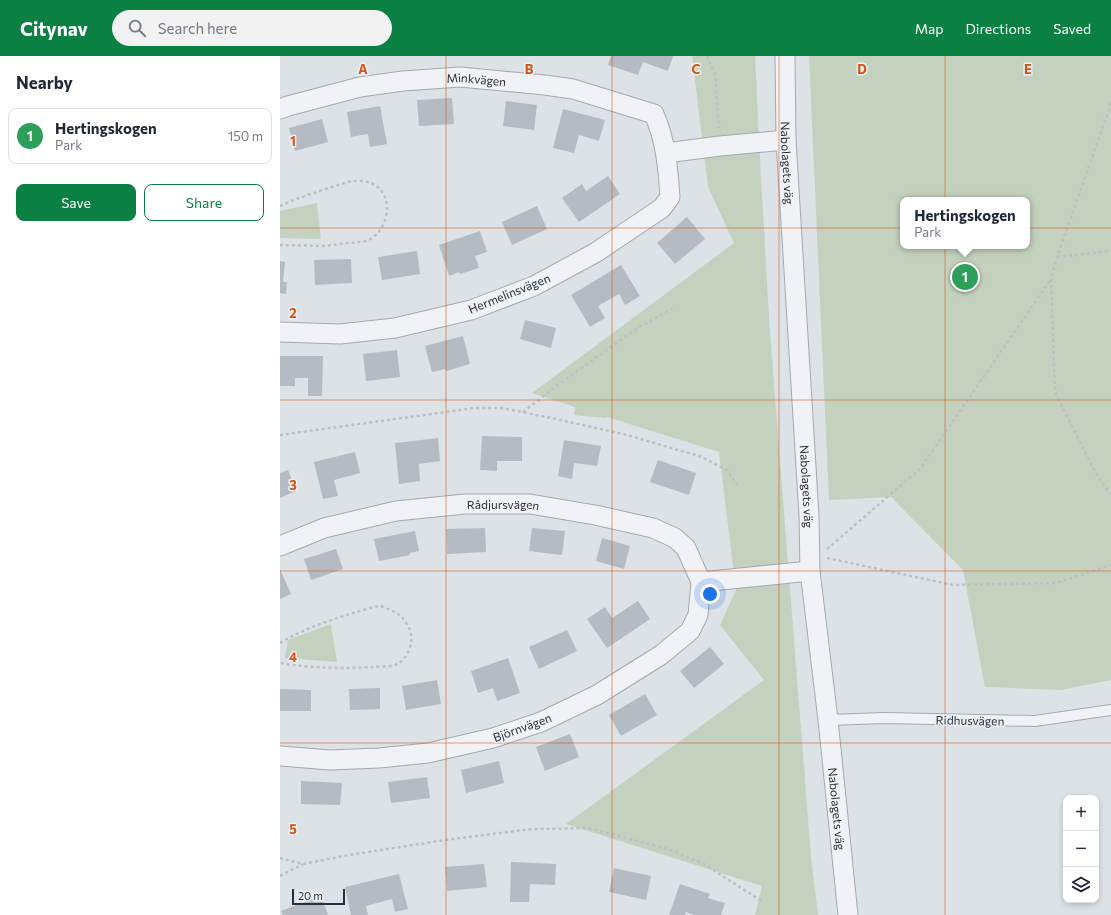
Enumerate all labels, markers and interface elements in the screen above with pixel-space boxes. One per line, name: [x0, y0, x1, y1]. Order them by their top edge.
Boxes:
search box: [112, 10, 392, 46]
text: Citynav: [20, 17, 88, 40]
icon: search: [126, 17, 148, 39]
text: Search here: [158, 19, 237, 37]
text: Map: [915, 20, 944, 37]
text: Directions: [966, 20, 1031, 37]
text: Saved: [1053, 20, 1091, 37]
text: A: [358, 61, 368, 77]
text: B: [525, 61, 534, 77]
text: C: [692, 61, 701, 77]
text: D: [857, 61, 867, 77]
text: E: [1024, 61, 1032, 77]
street label: Minkvägen: [446, 70, 507, 88]
text: Nearby: [16, 72, 73, 93]
text: Hertingskogen: [55, 119, 157, 137]
street label: Nabolagets väg: [779, 121, 797, 205]
text: 1: [27, 128, 33, 144]
text: 150 m: [228, 128, 263, 144]
text: 1: [290, 133, 296, 149]
text: Park: [55, 137, 82, 153]
button: Save: [16, 184, 136, 221]
button: Share: [144, 184, 264, 221]
popup: [900, 197, 1030, 249]
text: Hertingskogen: [914, 206, 1016, 224]
text: Park: [914, 224, 941, 240]
pin: 1: [952, 262, 978, 292]
street label: Hermelinsvägen: [466, 270, 552, 316]
text: 2: [289, 305, 297, 321]
street label: Nabolagets väg: [798, 444, 816, 528]
text: 3: [289, 477, 297, 493]
street label: Rådjursvägen: [467, 497, 541, 512]
your location: [700, 584, 720, 604]
text: 4: [289, 649, 297, 665]
street label: Björnvägen: [491, 710, 553, 744]
street label: Ridhusvägen: [935, 712, 1005, 728]
street label: Nabolagets väg: [826, 767, 848, 851]
map controls: [1063, 795, 1099, 903]
button: +: [1063, 795, 1099, 831]
text: 5: [289, 821, 297, 837]
button: −: [1063, 831, 1099, 867]
button: layers: [1063, 867, 1099, 903]
scale bar: [292, 887, 345, 906]
text: 20 m: [298, 889, 323, 902]

